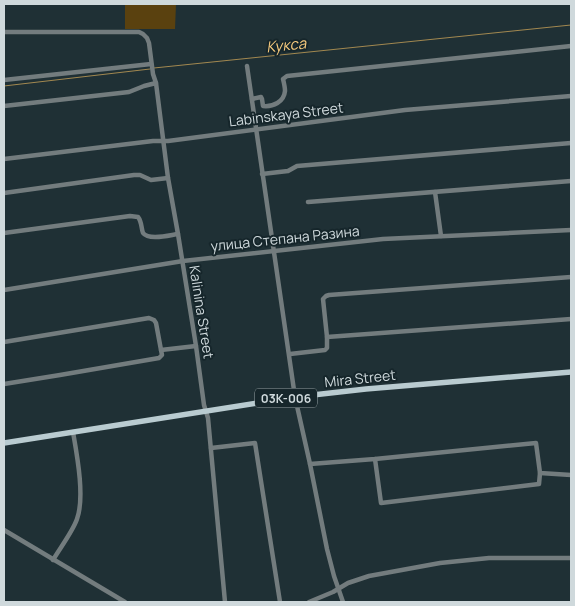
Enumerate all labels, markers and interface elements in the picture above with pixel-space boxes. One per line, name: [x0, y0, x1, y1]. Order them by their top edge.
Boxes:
water label: Кукса: [265, 32, 308, 58]
street label: Labinskaya Street: [228, 98, 345, 130]
street label: улица Степана Разина: [210, 221, 360, 255]
street label: Kalinina Street: [185, 264, 219, 360]
street label: Mira Street: [323, 365, 397, 391]
road number: 03К-006: [255, 388, 317, 408]

